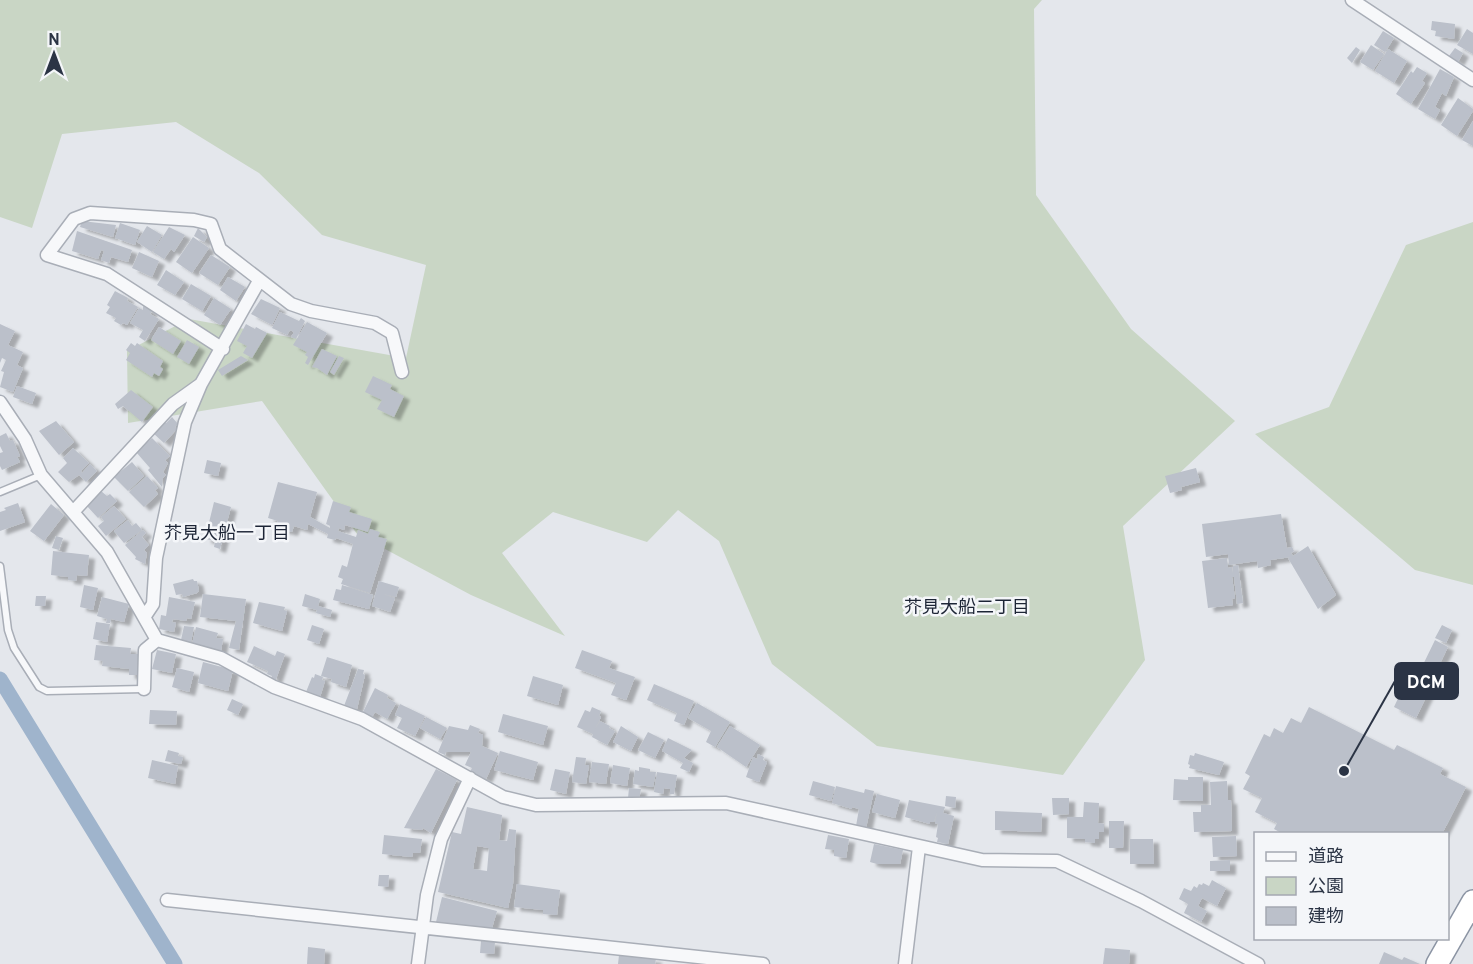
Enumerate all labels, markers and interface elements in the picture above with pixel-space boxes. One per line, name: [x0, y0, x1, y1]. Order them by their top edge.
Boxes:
north arrow: [24, 24, 84, 84]
text: N: [48, 31, 60, 51]
district label: 芥見大船一丁目: [164, 523, 290, 546]
district label: 芥見大船二丁目: [904, 597, 1030, 620]
callout: DCM: [1395, 663, 1458, 699]
text: DCM: [1407, 672, 1445, 695]
legend: [1254, 832, 1449, 940]
text: 道路: [1308, 846, 1344, 869]
text: 公園: [1308, 876, 1344, 899]
text: 建物: [1308, 906, 1344, 929]

